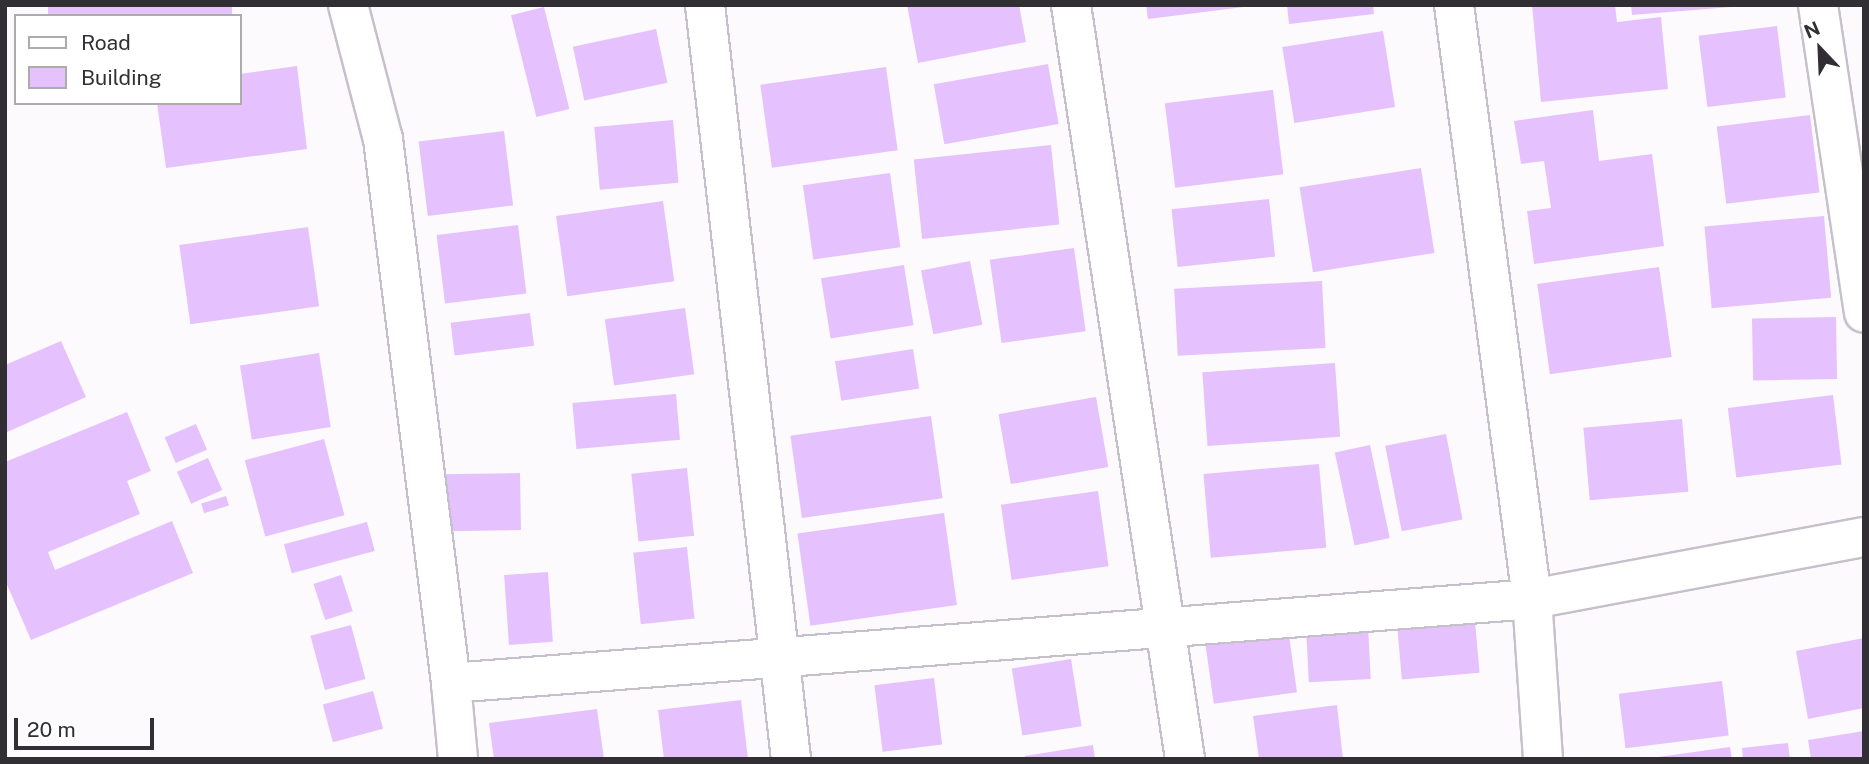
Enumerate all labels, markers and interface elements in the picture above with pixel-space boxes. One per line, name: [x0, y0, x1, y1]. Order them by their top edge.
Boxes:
legend: [14, 14, 242, 105]
north arrow: [1785, 14, 1855, 84]
text: N: [1801, 17, 1823, 43]
text: Road: [81, 30, 131, 55]
text: Building: [81, 65, 162, 90]
scale bar: [18, 704, 158, 748]
text: 20 m: [27, 717, 76, 742]

